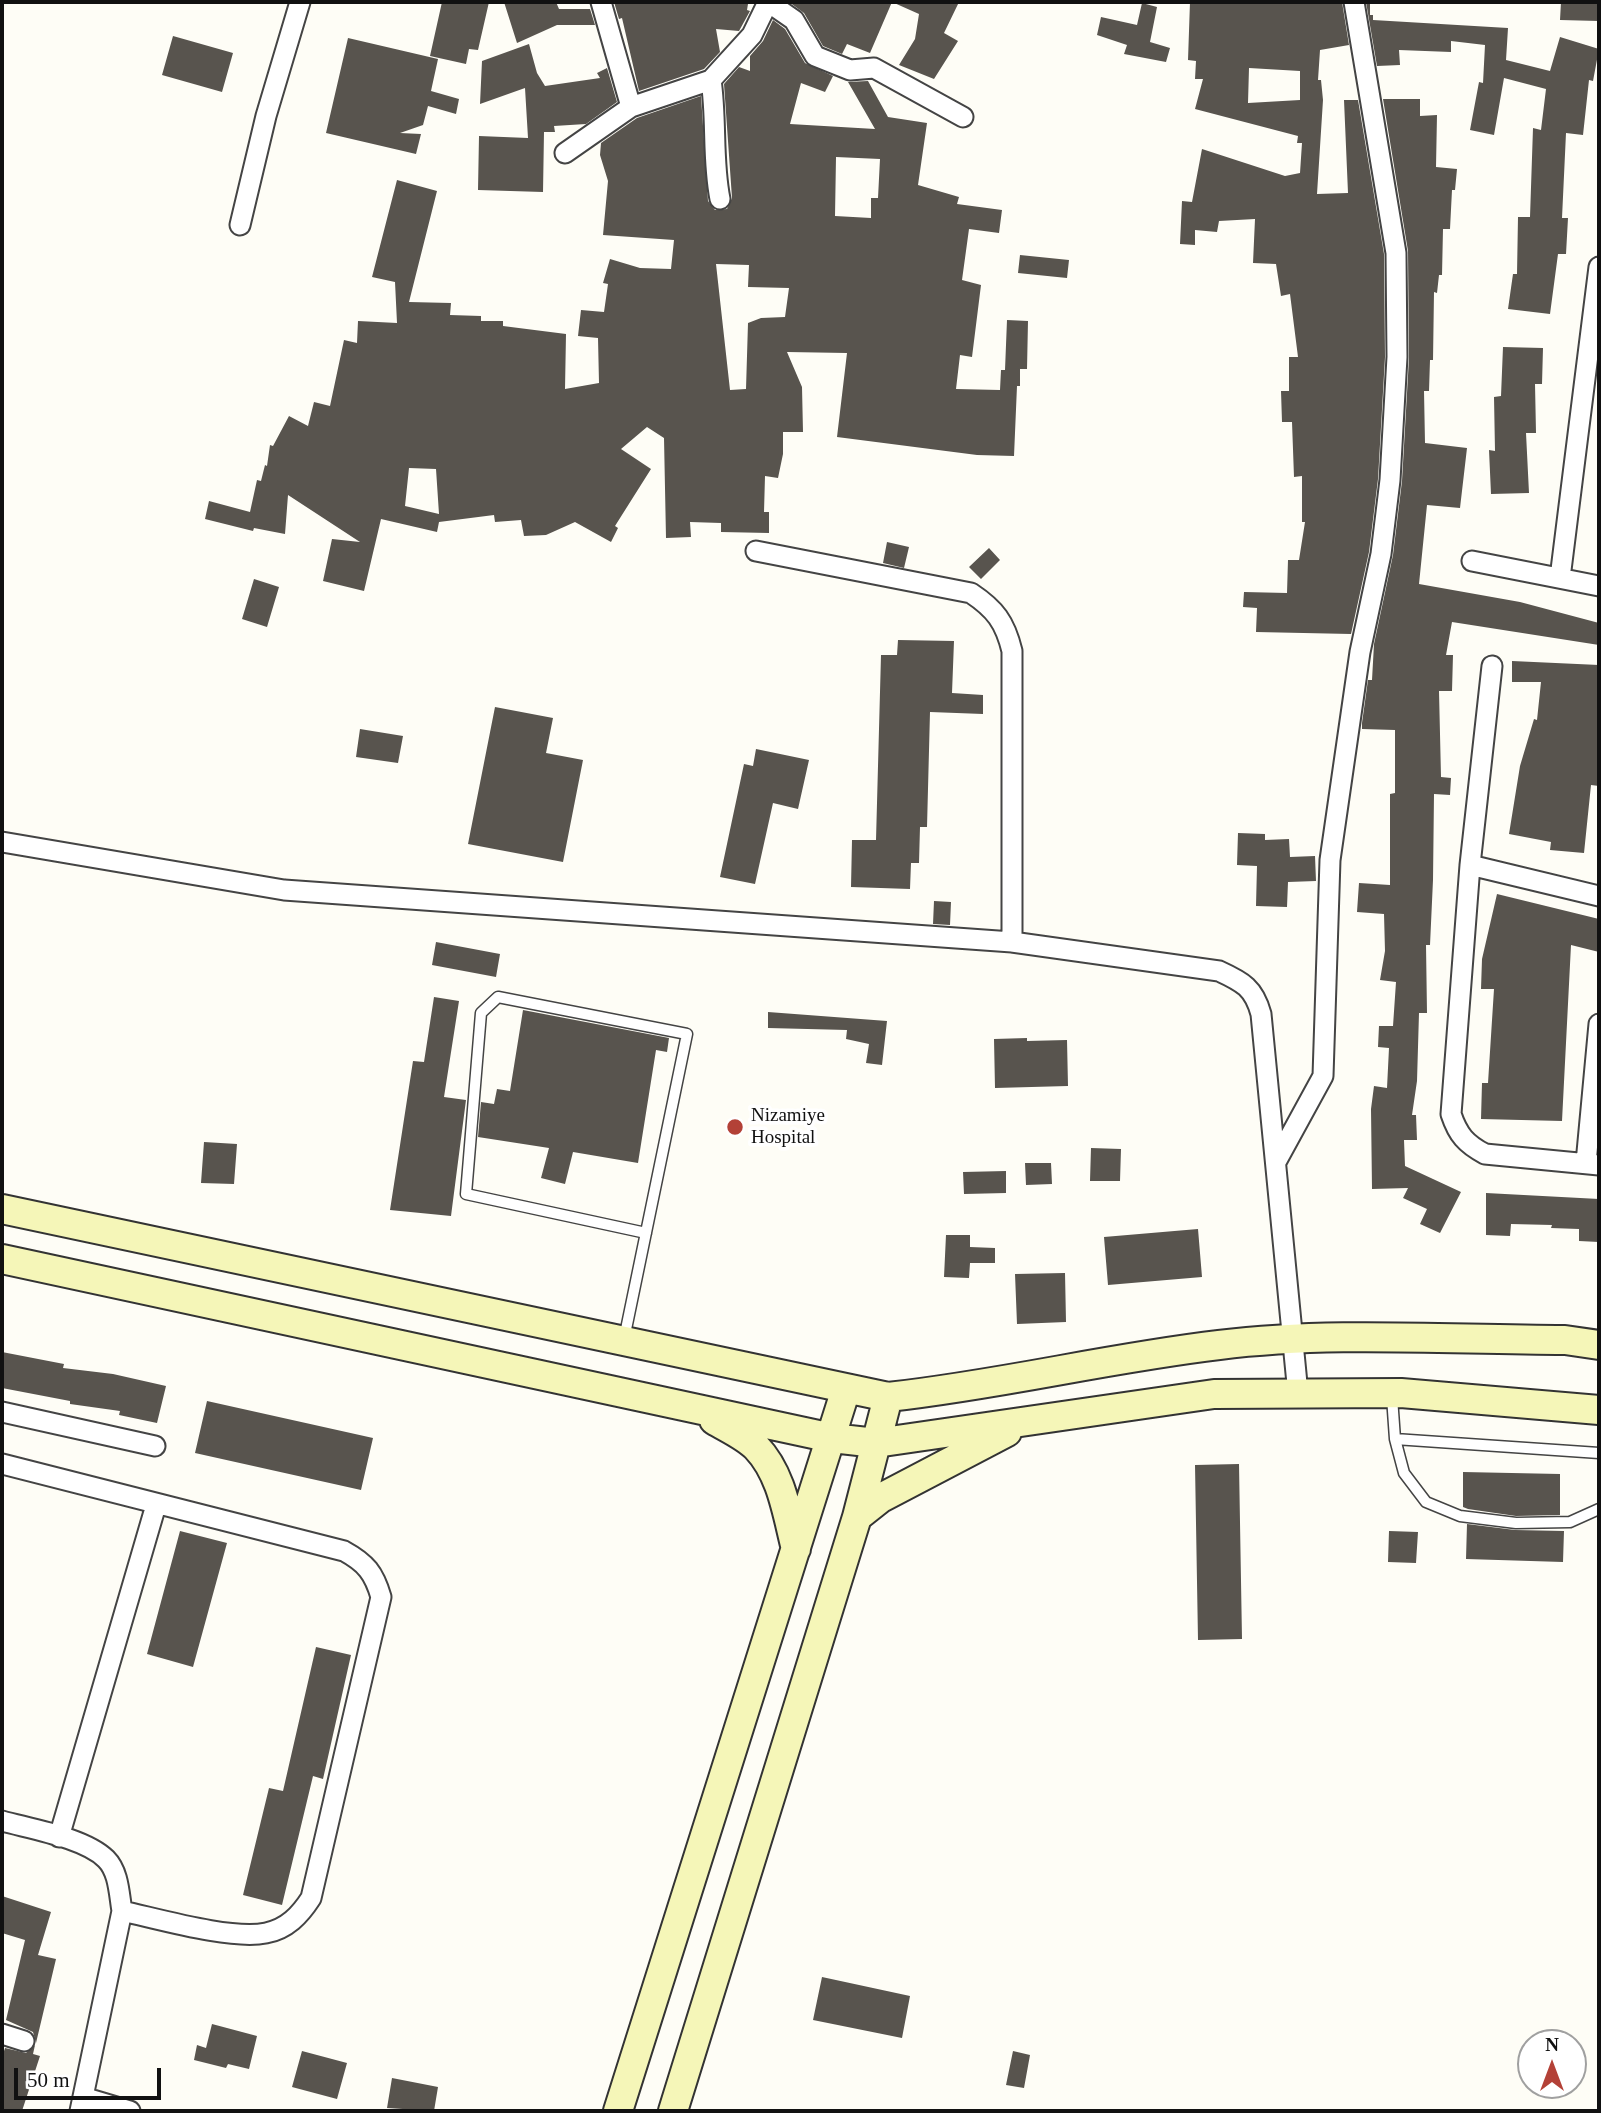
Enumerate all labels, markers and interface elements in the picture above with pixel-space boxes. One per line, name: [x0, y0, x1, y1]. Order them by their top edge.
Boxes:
place label: Nizamiye Hospital: [751, 1105, 825, 1149]
marker: Nizamiye Hospital: [725, 1117, 745, 1137]
north arrow: [1517, 2029, 1587, 2099]
text: N: [1545, 2034, 1559, 2055]
scale bar: [18, 2054, 164, 2098]
text: 50 m: [27, 2068, 70, 2092]

